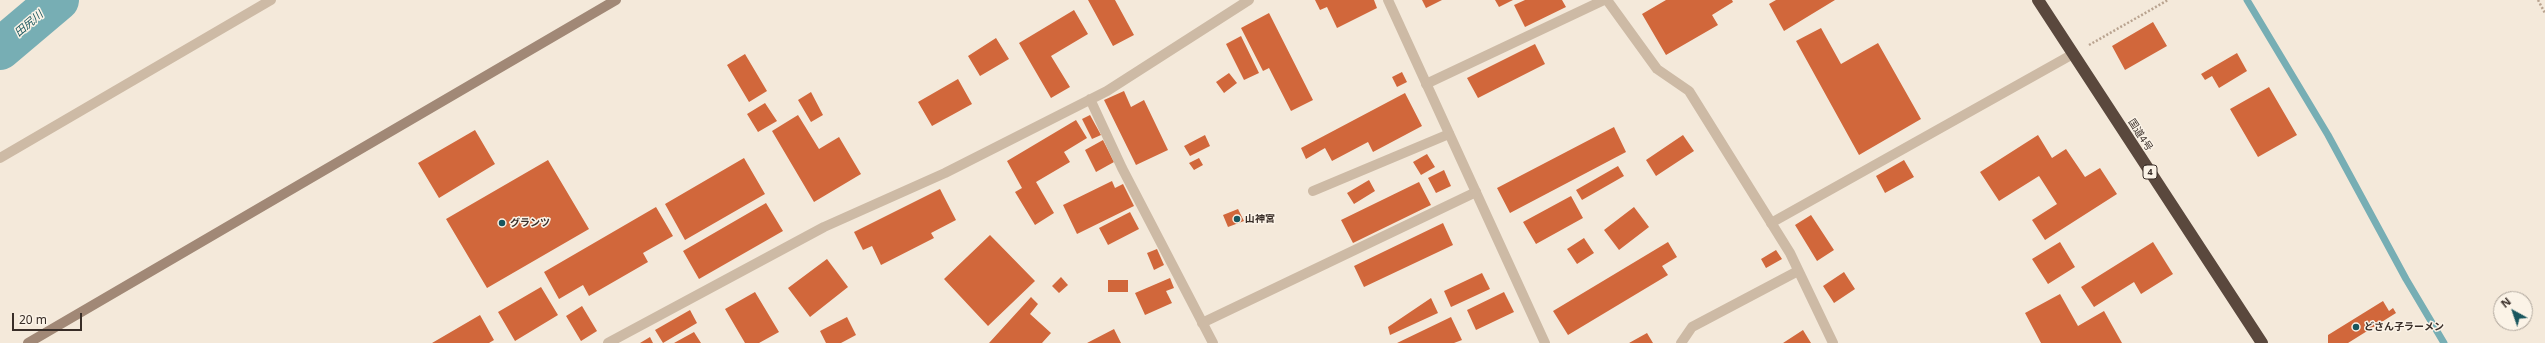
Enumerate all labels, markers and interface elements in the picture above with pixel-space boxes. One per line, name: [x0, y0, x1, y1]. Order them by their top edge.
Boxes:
water label: 田尻川: [12, 8, 46, 40]
street label: 国道4号: [2125, 117, 2155, 153]
road number: 4: [2143, 165, 2157, 179]
place label: 山神宮: [1245, 213, 1275, 225]
marker: 山神宮: [1232, 214, 1242, 224]
place label: グランツ: [510, 217, 550, 229]
marker: グランツ: [497, 218, 507, 228]
north arrow: [2493, 291, 2533, 331]
text: N: [2497, 294, 2514, 311]
scale bar: [14, 305, 84, 331]
text: 20 m: [19, 311, 47, 328]
place label: どさん子ラーメン: [2364, 321, 2444, 333]
marker: どさん子ラーメン: [2351, 322, 2361, 332]

